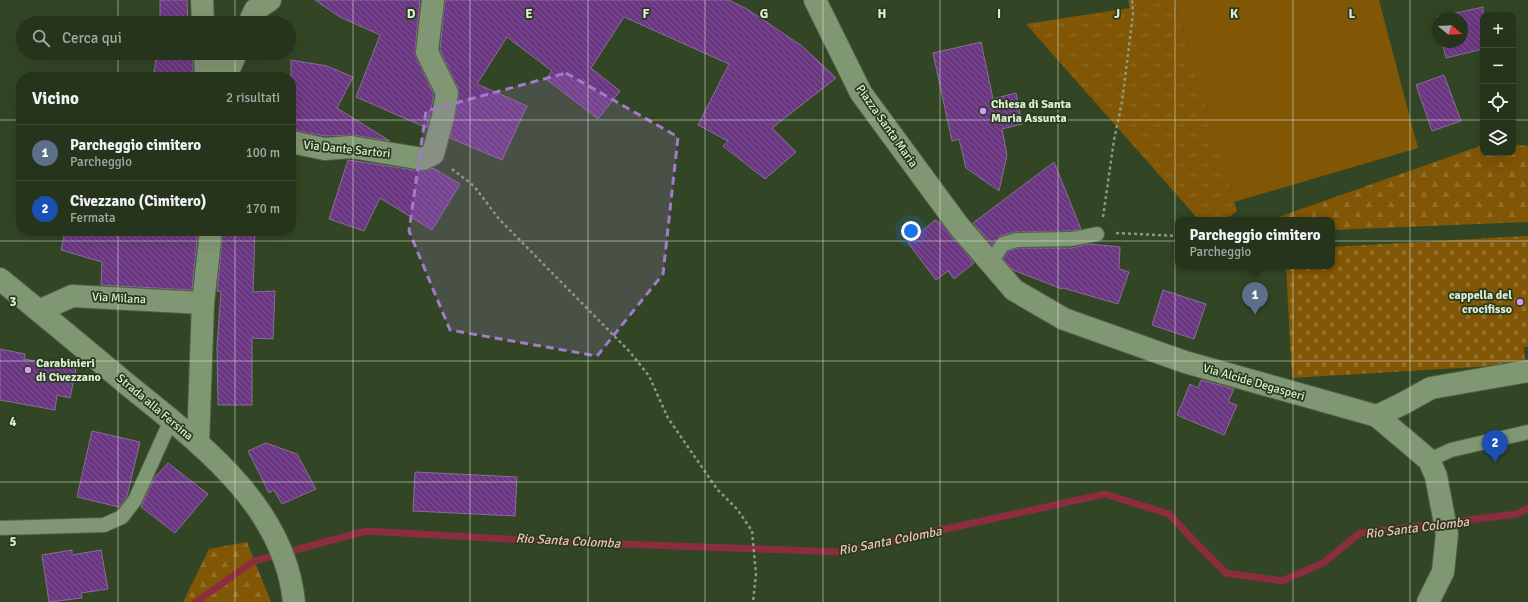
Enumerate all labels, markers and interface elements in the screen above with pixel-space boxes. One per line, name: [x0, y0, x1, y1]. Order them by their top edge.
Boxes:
text: D: [407, 6, 416, 22]
text: E: [525, 6, 533, 22]
text: F: [643, 6, 650, 22]
text: G: [760, 6, 768, 22]
text: H: [878, 6, 886, 22]
text: I: [997, 6, 1001, 22]
text: J: [1114, 6, 1120, 22]
text: K: [1230, 6, 1238, 22]
text: L: [1349, 6, 1356, 22]
north arrow: [1432, 12, 1468, 48]
map controls: [1480, 12, 1516, 156]
button: +: [1480, 12, 1516, 48]
search box: [16, 16, 296, 60]
icon: search: [30, 27, 52, 49]
text: Cerca qui: [62, 29, 122, 47]
button: −: [1480, 48, 1516, 84]
street label: Piazza Santa Maria: [852, 82, 921, 171]
button: locate: [1480, 84, 1516, 120]
text: Vicino: [32, 88, 79, 109]
text: 2 risultati: [226, 90, 280, 106]
place label: Chiesa di Santa Maria Assunta: [991, 97, 1071, 126]
marker: Chiesa di Santa Maria Assunta: [978, 106, 988, 116]
button: layers: [1480, 120, 1516, 156]
text: Parcheggio cimitero: [70, 136, 201, 154]
street label: Via Dante Sartori: [303, 137, 391, 162]
text: 1: [41, 145, 49, 161]
text: 100 m: [246, 145, 280, 161]
text: Parcheggio: [70, 154, 132, 170]
text: Civezzano (Cimitero): [70, 192, 206, 210]
text: 2: [41, 201, 49, 217]
text: 170 m: [246, 201, 280, 217]
text: Fermata: [70, 210, 116, 226]
popup: [1175, 217, 1335, 269]
your location: [901, 221, 921, 241]
text: Parcheggio cimitero: [1189, 226, 1321, 244]
text: Parcheggio: [1189, 244, 1251, 260]
pin: 1: [1242, 282, 1268, 315]
place label: cappella del crocifisso: [1449, 288, 1512, 317]
street label: Via Milana: [92, 290, 146, 307]
text: 3: [9, 294, 17, 310]
marker: cappella del crocifisso: [1515, 297, 1525, 307]
place label: Carabinieri di Civezzano: [36, 356, 101, 385]
street label: Via Alcide Degasperi: [1201, 361, 1307, 404]
marker: Carabinieri di Civezzano: [23, 365, 33, 375]
street label: Strada alla Fersina: [113, 371, 196, 444]
text: 4: [9, 414, 17, 430]
pin: 2: [1482, 430, 1508, 463]
water label: Rio Santa Colomba: [1364, 514, 1470, 542]
water label: Rio Santa Colomba: [837, 523, 943, 559]
water label: Rio Santa Colomba: [515, 530, 621, 552]
text: 5: [9, 534, 17, 550]

